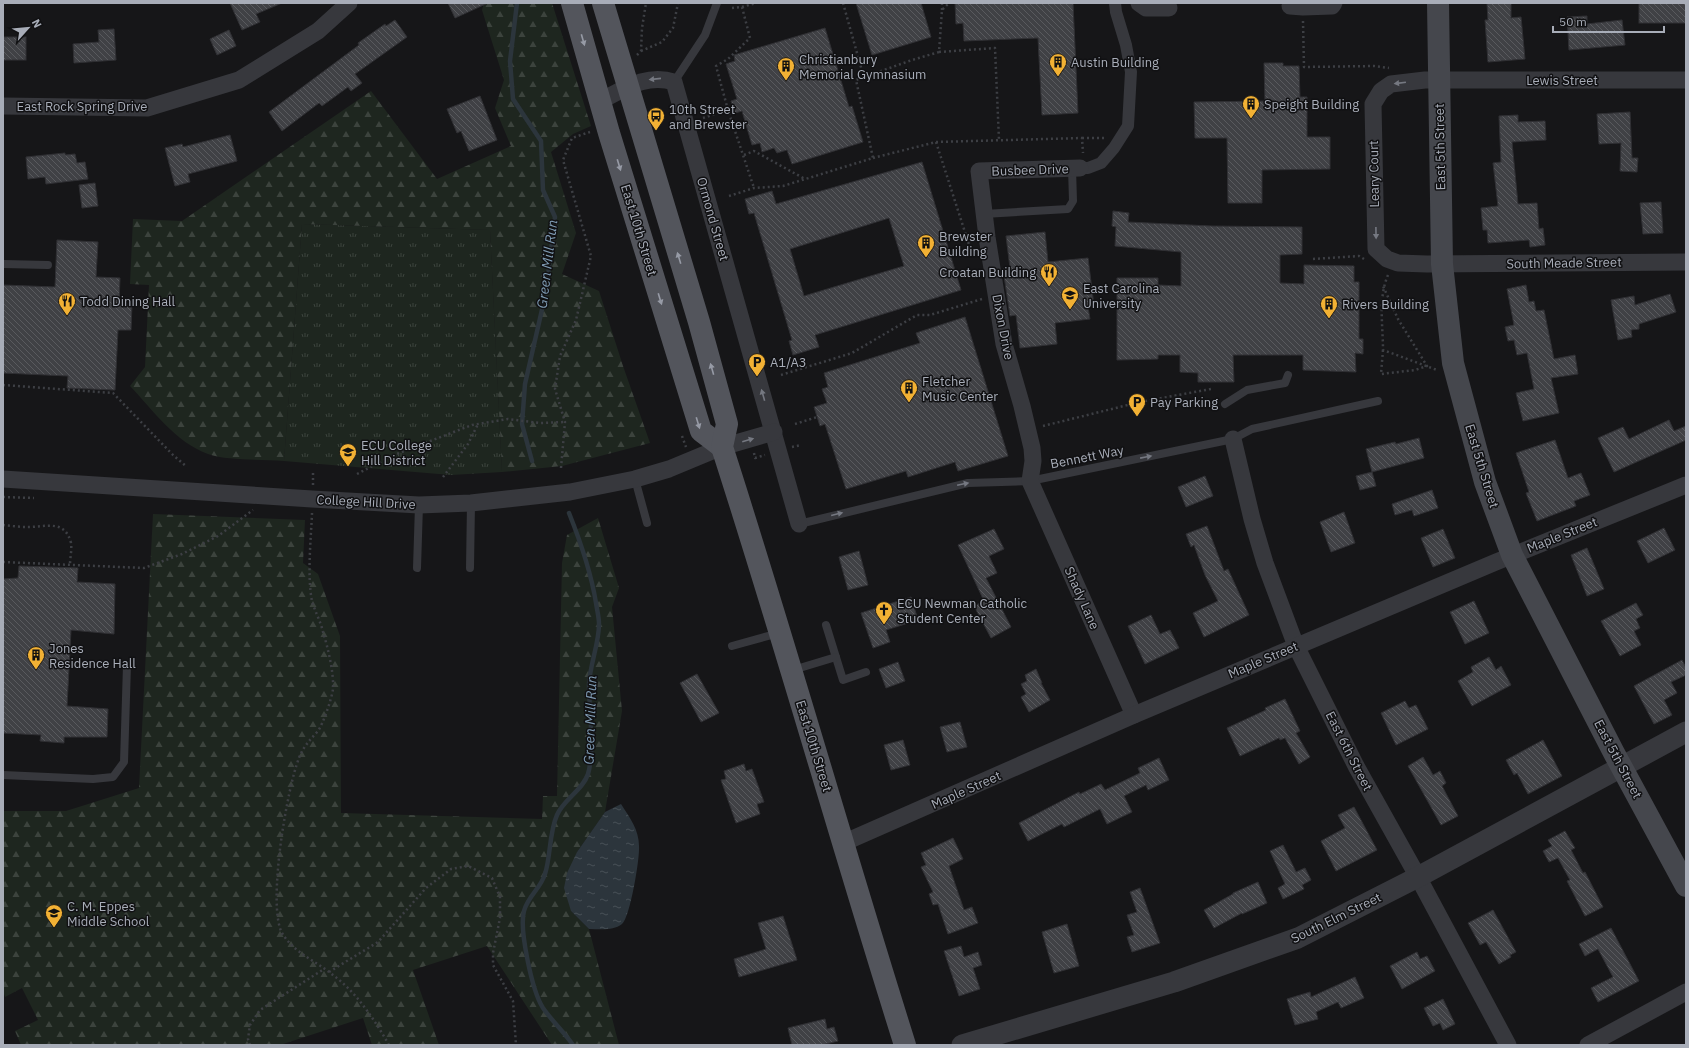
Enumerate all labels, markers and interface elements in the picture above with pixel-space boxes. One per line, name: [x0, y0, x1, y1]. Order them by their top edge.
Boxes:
north arrow: [8, 8, 48, 48]
scale bar: [1553, 8, 1664, 34]
text: 50 m: [1559, 14, 1587, 29]
text: N: [29, 17, 45, 30]
one-way arrow: [580, 35, 586, 47]
place label: Christianbury Memorial Gymnasium: [799, 51, 926, 83]
building icon: Austin Building: [1048, 52, 1068, 77]
place label: Austin Building: [1071, 54, 1159, 71]
building icon: Christianbury Memorial Gymnasium: [776, 56, 796, 81]
street label: Lewis Street: [1526, 72, 1598, 89]
one-way arrow: [649, 76, 661, 83]
one-way arrow: [1393, 80, 1406, 86]
building icon: Speight Building: [1241, 94, 1261, 119]
place label: Speight Building: [1264, 96, 1359, 113]
street label: East Rock Spring Drive: [17, 98, 147, 115]
place label: 10th Street and Brewster: [669, 101, 747, 133]
street label: East 5th Street: [1431, 103, 1449, 191]
bus stop icon: 10th Street and Brewster: [646, 106, 666, 131]
street label: Leary Court: [1365, 140, 1383, 208]
one-way arrow: [617, 159, 623, 171]
street label: Busbee Drive: [991, 160, 1069, 180]
street label: Ormond Street: [693, 175, 733, 263]
street label: East 10th Street: [617, 182, 661, 278]
water label: Green Mill Run: [533, 218, 561, 309]
one-way arrow: [1373, 227, 1379, 240]
place label: Brewster Building: [939, 228, 992, 260]
building icon: Brewster Building: [916, 233, 936, 258]
one-way arrow: [676, 251, 682, 263]
street label: South Meade Street: [1506, 253, 1622, 273]
restaurant icon: Croatan Building: [1039, 262, 1059, 287]
place label: Croatan Building: [939, 264, 1036, 281]
place label: East Carolina University: [1083, 280, 1160, 312]
school or university icon: East Carolina University: [1060, 285, 1080, 310]
restaurant icon: Todd Dining Hall: [57, 291, 77, 316]
place label: Todd Dining Hall: [80, 293, 176, 310]
one-way arrow: [657, 293, 663, 305]
street label: Dixon Drive: [988, 293, 1018, 361]
building icon: Rivers Building: [1319, 294, 1339, 319]
place label: Rivers Building: [1342, 296, 1429, 313]
parking icon: A1/A3: [747, 352, 767, 377]
place label: A1/A3: [770, 354, 807, 371]
one-way arrow: [709, 363, 715, 375]
place label: Fletcher Music Center: [922, 373, 998, 405]
building icon: Fletcher Music Center: [899, 378, 919, 403]
one-way arrow: [760, 388, 766, 400]
parking icon: Pay Parking: [1127, 392, 1147, 417]
place label: Pay Parking: [1150, 394, 1218, 411]
one-way arrow: [695, 418, 701, 430]
street label: East 5th Street: [1461, 422, 1503, 510]
place label: ECU College Hill District: [361, 437, 432, 469]
one-way arrow: [742, 437, 754, 443]
street label: Bennett Way: [1049, 441, 1126, 472]
school or university icon: ECU College Hill District: [338, 442, 358, 467]
one-way arrow: [1140, 454, 1153, 460]
one-way arrow: [957, 481, 969, 487]
street label: College Hill Drive: [316, 491, 416, 513]
one-way arrow: [830, 511, 843, 517]
street label: Maple Street: [1524, 513, 1600, 557]
street label: Shady Lane: [1061, 564, 1103, 632]
place label: ECU Newman Catholic Student Center: [897, 595, 1028, 627]
church icon: ECU Newman Catholic Student Center: [874, 600, 894, 625]
street label: Maple Street: [1225, 638, 1301, 682]
place label: Jones Residence Hall: [49, 640, 136, 672]
building icon: Jones Residence Hall: [26, 645, 46, 670]
water label: Green Mill Run: [579, 675, 601, 765]
street label: East 10th Street: [792, 698, 836, 794]
street label: East 6th Street: [1322, 708, 1376, 794]
street label: East 5th Street: [1590, 717, 1646, 801]
street label: Maple Street: [929, 767, 1003, 813]
street label: South Elm Street: [1288, 889, 1384, 947]
place label: C. M. Eppes Middle School: [67, 898, 150, 930]
school or university icon: C. M. Eppes Middle School: [44, 903, 64, 928]

